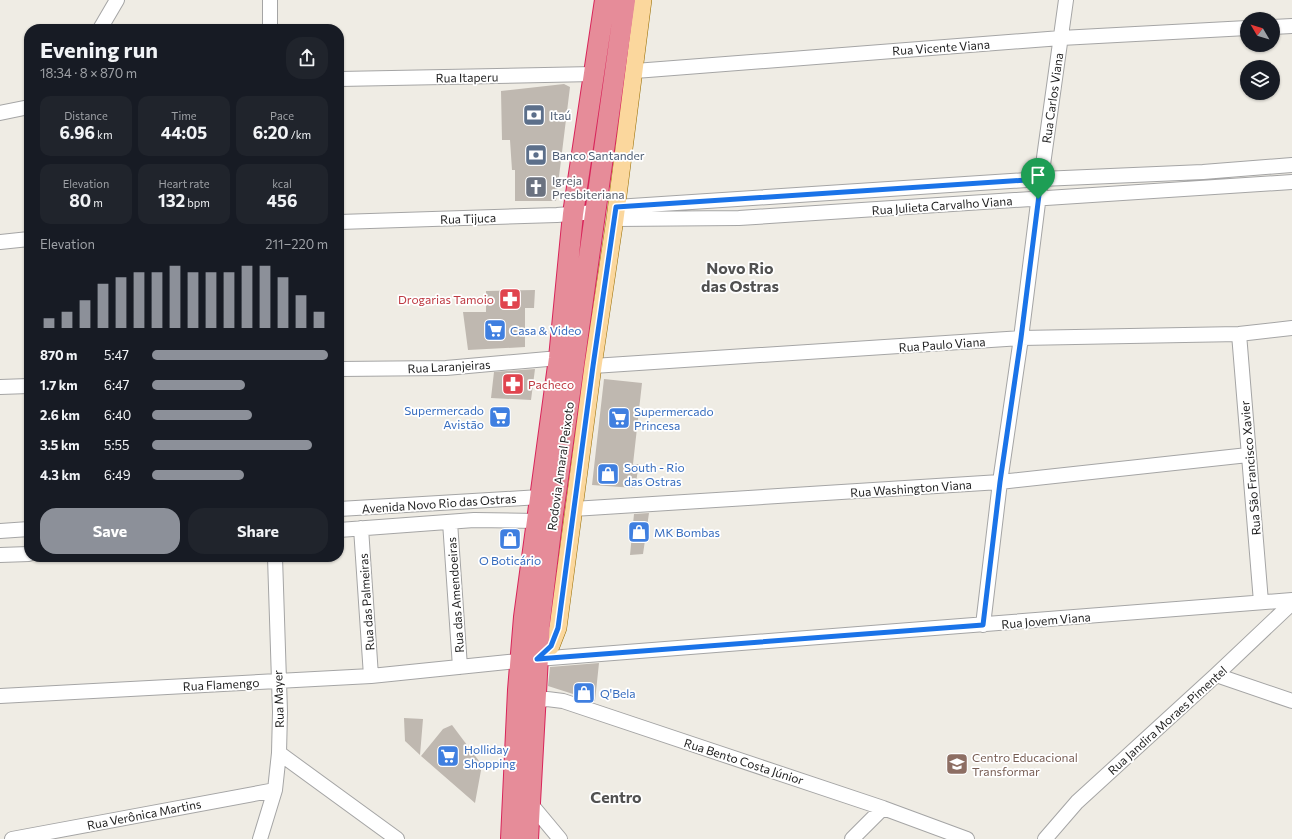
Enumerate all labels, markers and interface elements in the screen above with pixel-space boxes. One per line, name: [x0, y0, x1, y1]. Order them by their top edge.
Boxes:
north arrow: [1240, 12, 1280, 52]
map controls: [1240, 12, 1280, 100]
text: Evening run: [40, 36, 158, 63]
button: share: [286, 37, 328, 79]
street label: Rua Vicente Viana: [892, 37, 990, 57]
street label: Rua Carlos Viana: [1039, 52, 1065, 144]
button: layers: [1240, 60, 1280, 100]
text: 18:34 · 8 × 870 m: [40, 65, 137, 81]
street label: Rua Itaperu: [436, 69, 498, 85]
bank icon: Itaú: [521, 102, 547, 128]
place label: Itaú: [550, 108, 571, 122]
text: Distance: [64, 109, 108, 122]
text: Time: [171, 109, 197, 122]
text: Pace: [270, 109, 294, 122]
text: 6.96: [59, 122, 95, 143]
text: 44:05: [161, 122, 207, 143]
text: 6:20: [253, 122, 289, 143]
text: km: [95, 128, 113, 141]
text: /km: [289, 128, 311, 141]
bank icon: Banco Santander: [523, 142, 549, 168]
place label: Banco Santander: [552, 148, 645, 162]
pin: [1021, 158, 1055, 199]
icon: arrive: [1027, 164, 1049, 186]
place label: Igreja Presbiteriana: [552, 173, 625, 201]
church icon: Igreja Presbiteriana: [523, 174, 549, 200]
text: Elevation: [63, 177, 109, 190]
text: Heart rate: [158, 177, 210, 190]
text: kcal: [272, 177, 292, 190]
text: 80: [69, 190, 91, 211]
text: 132: [158, 190, 185, 211]
text: 456: [267, 190, 297, 211]
street label: Rua Julieta Carvalho Viana: [871, 193, 1013, 218]
text: m: [91, 196, 103, 209]
text: bpm: [185, 196, 210, 209]
street label: Rua Tijuca: [440, 210, 496, 226]
text: Elevation: [40, 236, 95, 252]
text: 211–220 m: [265, 236, 328, 252]
district label: Novo Rio das Ostras: [701, 258, 779, 295]
pharmacy icon: Drogarias Tamoio: [497, 286, 523, 312]
place label: Drogarias Tamoio: [398, 292, 494, 306]
supermarket icon: Casa & Video: [482, 317, 508, 343]
place label: Casa & Video: [510, 323, 581, 337]
street label: Rua Paulo Viana: [898, 334, 986, 354]
text: 870 m: [40, 347, 77, 363]
text: 5:47: [104, 347, 129, 363]
street label: Rua Laranjeiras: [407, 357, 491, 375]
pharmacy icon: Pacheco: [500, 371, 526, 397]
text: 1.7 km: [40, 377, 78, 393]
text: 6:47: [104, 377, 129, 393]
place label: Pacheco: [528, 377, 574, 391]
street label: Rua São Francisco Xavier: [1237, 400, 1263, 536]
street label: Rodovia Amaral Peixoto: [544, 401, 576, 531]
place label: Supermercado Avistão: [404, 403, 484, 431]
supermarket icon: Supermercado Avistão: [487, 404, 513, 430]
place label: Supermercado Princesa: [634, 404, 714, 432]
supermarket icon: Supermercado Princesa: [606, 405, 632, 431]
text: 2.6 km: [40, 407, 80, 423]
text: 6:40: [104, 407, 131, 423]
text: 3.5 km: [40, 437, 80, 453]
text: 5:55: [104, 437, 129, 453]
place label: South - Rio das Ostras: [624, 460, 685, 488]
shop icon: South - Rio das Ostras: [595, 461, 621, 487]
text: 4.3 km: [40, 467, 80, 483]
text: 6:49: [104, 467, 131, 483]
street label: Rua Washington Viana: [850, 477, 972, 499]
street label: Avenida Novo Rio das Ostras: [361, 491, 517, 515]
button: Save: [40, 508, 180, 554]
button: Share: [188, 508, 328, 554]
shop icon: MK Bombas: [626, 519, 652, 545]
place label: MK Bombas: [654, 525, 720, 539]
shop icon: O Boticário: [497, 526, 523, 552]
street label: Rua das Amendoeiras: [444, 537, 466, 653]
street label: Rua das Palmeiras: [356, 553, 376, 651]
place label: O Boticário: [479, 553, 541, 567]
street label: Rua Jovem Viana: [1001, 609, 1091, 632]
street label: Rua Jandira Moraes Pimentel: [1105, 663, 1230, 778]
street label: Rua Mayer: [270, 670, 286, 728]
street label: Rua Flamengo: [182, 675, 260, 693]
shop icon: Q'Bela: [571, 680, 597, 706]
place label: Q'Bela: [600, 686, 636, 700]
street label: Rua Bento Costa Júnior: [682, 735, 806, 788]
place label: Holliday Shopping: [464, 742, 516, 770]
supermarket icon: Holliday Shopping: [435, 743, 461, 769]
place label: Centro Educacional Transformar: [972, 750, 1078, 778]
school or university icon: Centro Educacional Transformar: [944, 751, 970, 777]
district label: Centro: [590, 787, 642, 806]
street label: Rua Verônica Martins: [86, 796, 202, 832]

